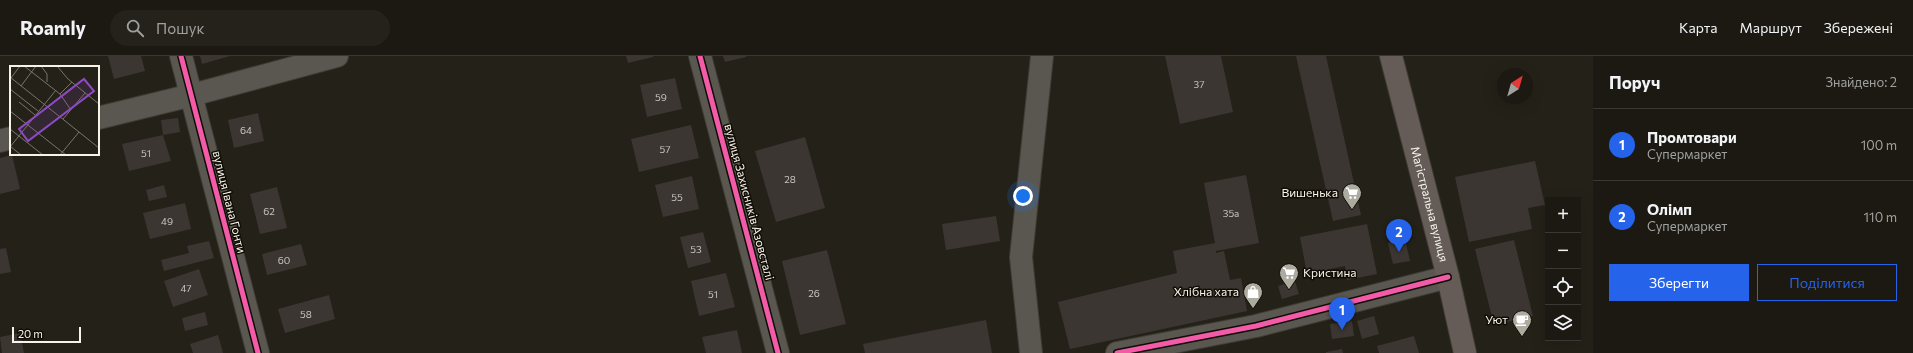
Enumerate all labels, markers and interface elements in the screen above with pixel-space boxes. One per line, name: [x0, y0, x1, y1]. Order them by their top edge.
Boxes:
search box: [110, 10, 390, 46]
text: Roamly: [20, 16, 86, 39]
icon: search: [124, 17, 146, 39]
text: Пошук: [156, 19, 204, 37]
text: Карта: [1679, 19, 1718, 36]
text: Маршрут: [1740, 19, 1802, 36]
text: Збережені: [1824, 19, 1893, 36]
inset map: [10, 66, 99, 155]
north arrow: [1497, 68, 1533, 104]
text: Поруч: [1609, 72, 1660, 93]
text: Знайдено: 2: [1826, 74, 1897, 90]
house number: 37: [1194, 78, 1204, 90]
house number: 59: [655, 91, 667, 103]
street label: вулиця Захисників Азовсталі: [722, 122, 778, 281]
house number: 64: [240, 124, 252, 136]
text: Промтовари: [1647, 128, 1737, 146]
text: 1: [1619, 137, 1625, 153]
text: 100 m: [1861, 137, 1897, 153]
house number: 57: [659, 143, 671, 155]
street label: Магістральна вулиця: [1409, 145, 1452, 263]
text: Супермаркет: [1647, 146, 1727, 162]
house number: 51: [141, 147, 151, 159]
street label: вулиця Івана Гонти: [210, 149, 249, 255]
house number: 28: [784, 173, 796, 185]
supermarket icon: Вишенька: [1341, 182, 1363, 210]
place label: Вишенька: [1281, 185, 1338, 199]
your location: [1013, 186, 1033, 206]
house number: 55: [671, 191, 683, 203]
map controls: [1545, 197, 1581, 341]
button: +: [1545, 197, 1581, 233]
text: Олімп: [1647, 200, 1692, 218]
house number: 62: [263, 205, 275, 217]
house number: 35а: [1223, 207, 1239, 219]
text: 2: [1618, 209, 1626, 225]
text: 110 m: [1864, 209, 1897, 225]
house number: 49: [161, 215, 173, 227]
text: Супермаркет: [1647, 218, 1727, 234]
pin: 2: [1386, 219, 1412, 252]
button: −: [1545, 233, 1581, 269]
house number: 53: [690, 243, 702, 255]
house number: 60: [278, 254, 290, 266]
supermarket icon: Кристина: [1278, 262, 1300, 290]
button: Зберегти: [1609, 264, 1749, 301]
button: Поділитися: [1757, 264, 1897, 301]
place label: Кристина: [1303, 265, 1356, 279]
button: locate: [1545, 269, 1581, 305]
shop icon: Хлібна хата: [1242, 281, 1264, 309]
house number: 47: [180, 282, 192, 294]
place label: Хлібна хата: [1174, 284, 1239, 298]
house number: 26: [808, 287, 820, 299]
house number: 51: [708, 288, 718, 300]
pin: 1: [1329, 297, 1355, 330]
button: layers: [1545, 305, 1581, 341]
house number: 58: [300, 308, 312, 320]
cafe icon: Уют: [1511, 309, 1533, 337]
place label: Уют: [1485, 312, 1508, 326]
scale bar: [12, 325, 81, 344]
text: 20 m: [18, 327, 43, 340]

